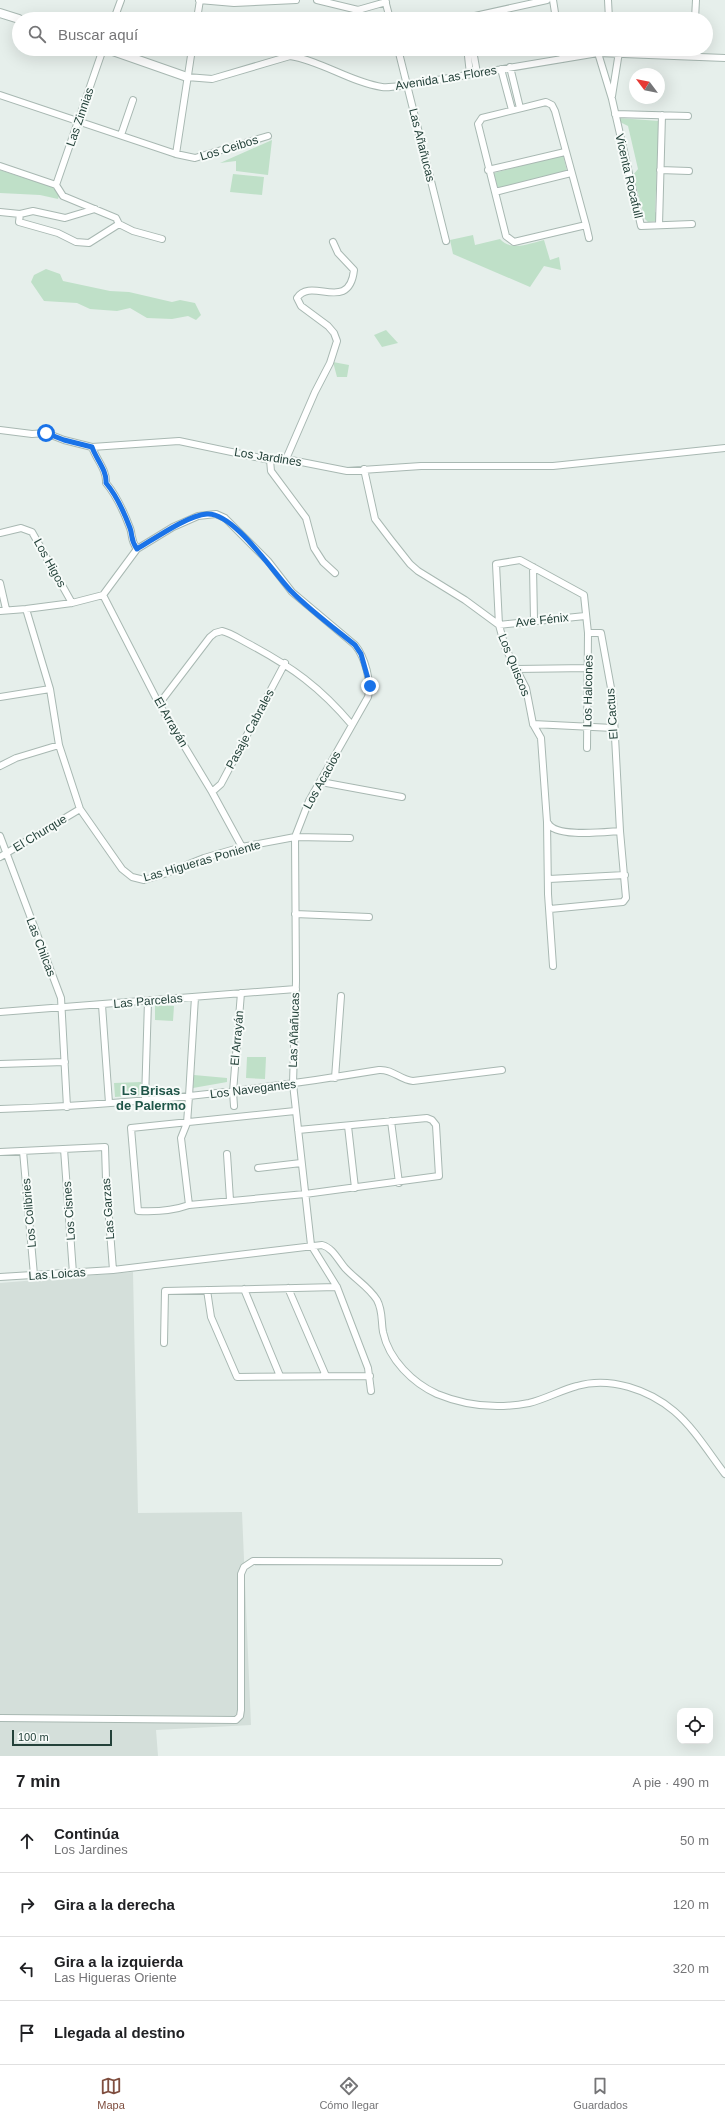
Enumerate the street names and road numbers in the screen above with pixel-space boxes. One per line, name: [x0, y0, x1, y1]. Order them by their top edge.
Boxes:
street label: Avenida Las Flores: [394, 63, 498, 93]
street label: Las Zinnias: [63, 86, 97, 148]
street label: Las Añañucas: [406, 107, 438, 183]
street label: Vicenta Rocafull: [612, 132, 646, 220]
street label: Los Ceibos: [198, 133, 260, 163]
street label: Los Jardines: [233, 445, 303, 469]
street label: Los Higos: [31, 536, 69, 590]
street label: Ave Fénix: [515, 610, 569, 630]
street label: Los Quiscos: [495, 632, 533, 698]
street label: Los Halcones: [580, 655, 596, 727]
street label: Pasaje Cabrales: [223, 687, 277, 771]
street label: El Cactus: [603, 688, 621, 740]
street label: El Arrayán: [151, 695, 191, 749]
street label: Los Acacios: [300, 749, 344, 811]
street label: El Churque: [11, 811, 70, 854]
street label: Las Higueras Poniente: [142, 837, 263, 884]
street label: Las Chilcas: [23, 916, 59, 978]
street label: Las Parcelas: [113, 991, 183, 1011]
street label: Las Añañucas: [286, 992, 302, 1068]
street label: El Arrayán: [228, 1010, 246, 1066]
street label: Los Navegantes: [209, 1077, 297, 1101]
street label: Los Colibries: [19, 1178, 39, 1248]
street label: Las Garzas: [99, 1178, 117, 1240]
street label: Los Cisnes: [60, 1181, 78, 1241]
street label: Las Loicas: [28, 1265, 86, 1283]

